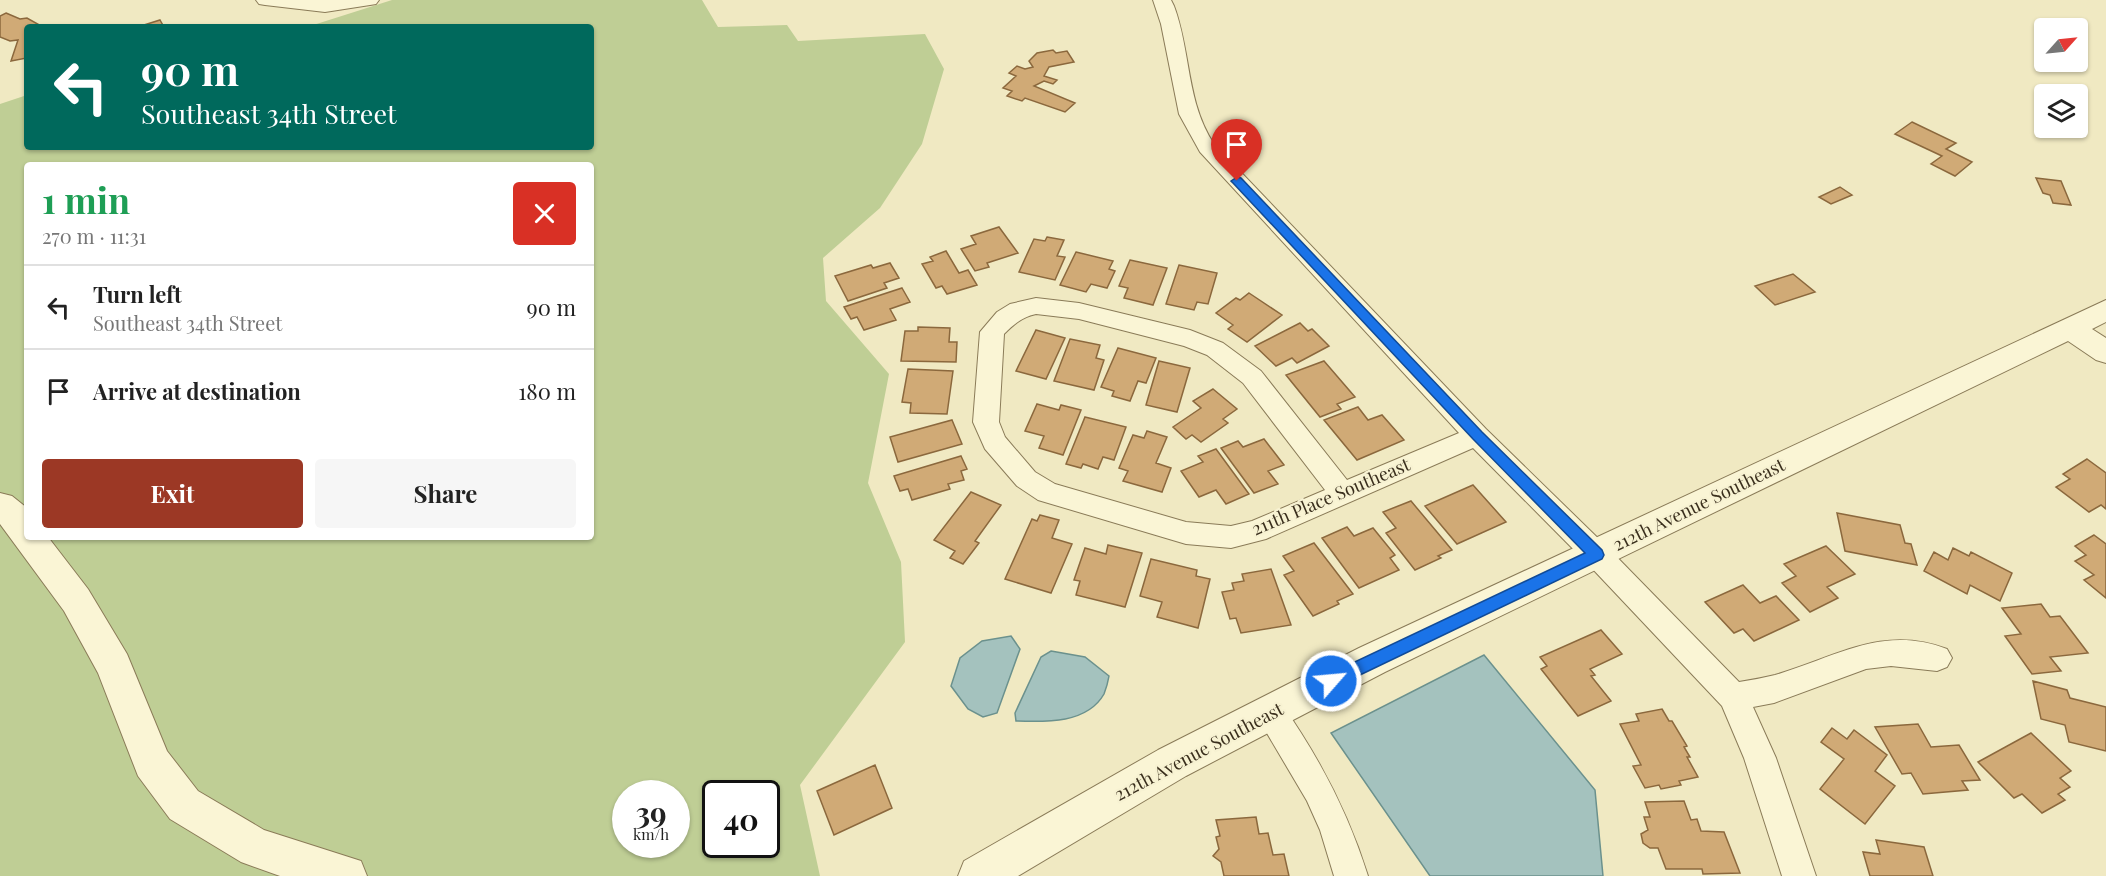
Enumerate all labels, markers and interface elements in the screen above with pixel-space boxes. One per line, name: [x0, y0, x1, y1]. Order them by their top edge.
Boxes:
north arrow: [2034, 18, 2088, 72]
map controls: [2034, 18, 2088, 138]
text: 90 m: [141, 41, 239, 97]
icon: left: [42, 48, 120, 126]
button: layers: [2034, 84, 2088, 138]
text: Southeast 34th Street: [141, 95, 397, 131]
pin: [1211, 119, 1262, 181]
icon: arrive: [1220, 128, 1253, 161]
text: 1 min: [42, 175, 130, 223]
button: close: [513, 182, 576, 245]
text: 270 m · 11:31: [42, 222, 146, 249]
text: Turn left: [93, 279, 182, 309]
icon: left: [42, 291, 75, 324]
text: 90 m: [527, 292, 576, 322]
text: Southeast 34th Street: [93, 309, 282, 336]
icon: arrive: [42, 375, 75, 408]
text: Arrive at destination: [93, 376, 301, 406]
text: 180 m: [518, 376, 576, 406]
street label: 211th Place Southeast: [1248, 452, 1414, 540]
street label: 212th Avenue Southeast: [1609, 452, 1789, 556]
button: Exit: [42, 459, 303, 528]
button: Share: [315, 459, 576, 528]
position arrow: [1299, 649, 1363, 713]
street label: 212th Avenue Southeast: [1110, 696, 1288, 806]
speed limit sign: 40: [702, 780, 780, 858]
text: 39: [635, 792, 667, 832]
text: km/h: [633, 824, 669, 844]

